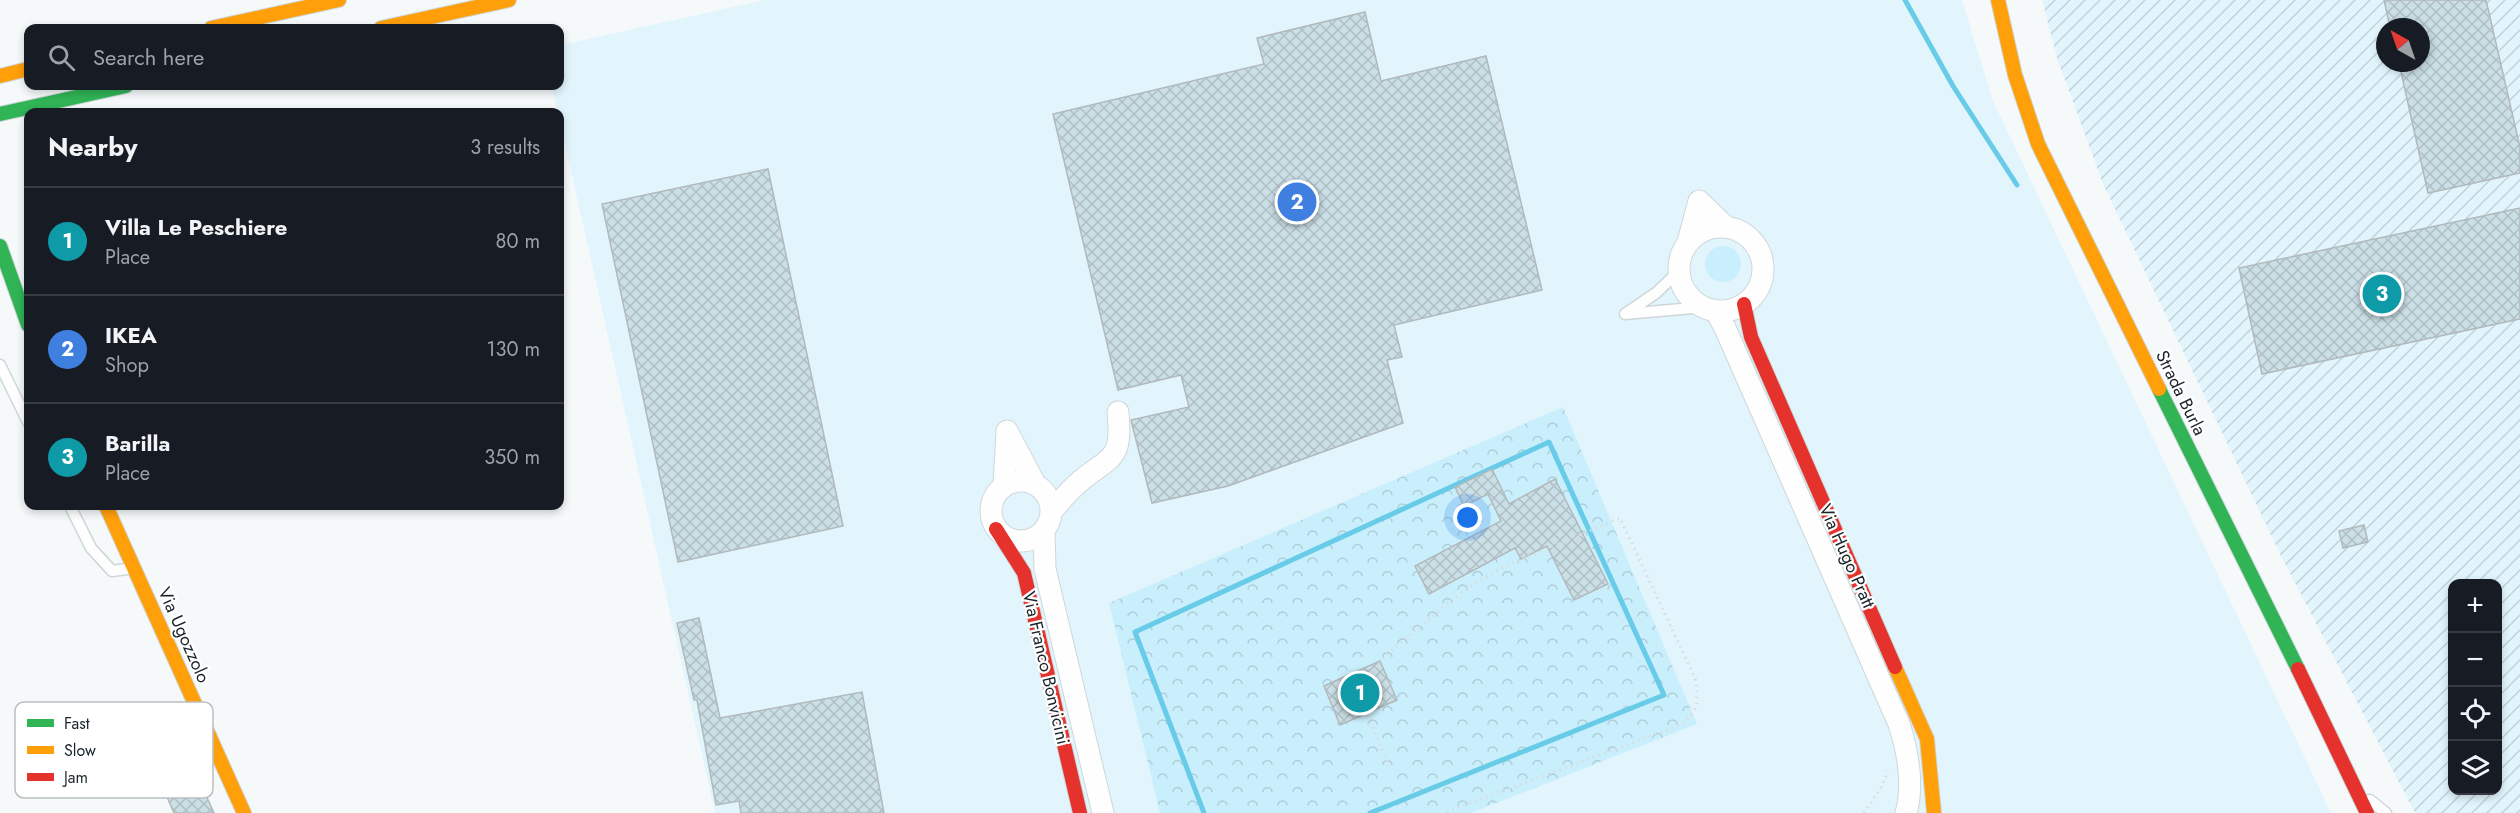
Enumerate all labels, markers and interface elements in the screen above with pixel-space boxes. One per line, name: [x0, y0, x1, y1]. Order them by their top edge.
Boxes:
north arrow: [2376, 18, 2430, 72]
search box: [24, 24, 564, 90]
icon: search: [45, 41, 78, 74]
text: Search here: [93, 41, 204, 73]
text: Nearby: [48, 128, 137, 166]
text: 3 results: [470, 133, 540, 162]
pin: 2: [1278, 180, 1316, 224]
text: Villa Le Peschiere: [105, 211, 287, 243]
text: 1: [62, 227, 73, 256]
text: 80 m: [495, 227, 540, 256]
text: Place: [105, 243, 150, 272]
pin: 3: [2362, 272, 2402, 316]
text: IKEA: [105, 319, 157, 351]
text: 2: [61, 335, 74, 364]
text: 130 m: [486, 335, 540, 364]
street label: Strada Burla: [2149, 346, 2213, 440]
text: Shop: [105, 351, 149, 380]
text: Barilla: [105, 427, 170, 459]
text: 3: [61, 443, 74, 472]
text: 350 m: [484, 443, 540, 472]
text: Place: [105, 459, 150, 488]
street label: Via Hugo Pratt: [1812, 500, 1882, 613]
your location: [1453, 503, 1482, 532]
map controls: [2448, 579, 2502, 795]
button: +: [2448, 579, 2502, 633]
street label: Via Ugozzolo: [151, 583, 217, 687]
street label: Via Franco Bonvicini: [1016, 589, 1076, 747]
button: −: [2448, 633, 2502, 687]
pin: 1: [1340, 670, 1380, 716]
button: locate: [2448, 687, 2502, 741]
legend: [15, 702, 213, 798]
text: Fast: [64, 712, 90, 735]
text: Slow: [64, 739, 96, 762]
button: layers: [2448, 741, 2502, 795]
text: Jam: [62, 766, 88, 789]

